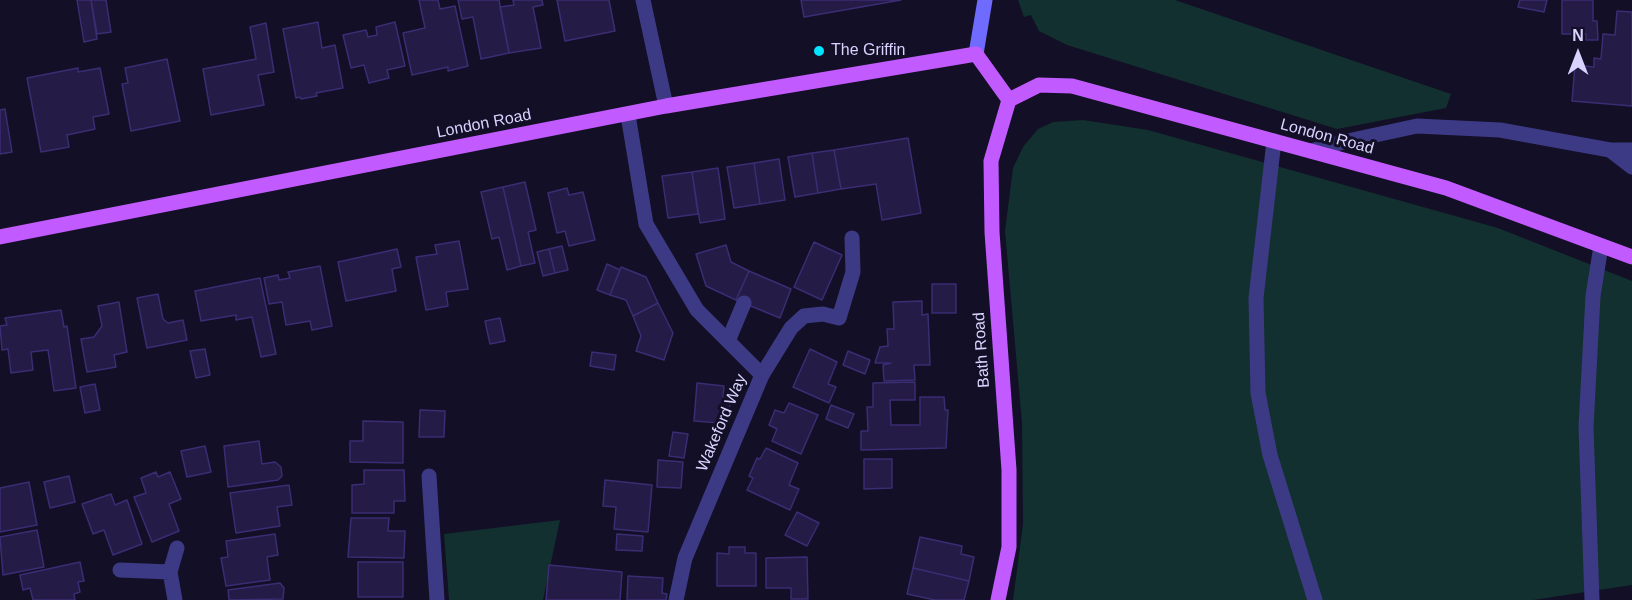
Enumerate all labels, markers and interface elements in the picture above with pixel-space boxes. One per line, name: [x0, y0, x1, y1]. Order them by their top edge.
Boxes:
north arrow: [1548, 24, 1608, 84]
text: N: [1572, 27, 1584, 44]
place label: The Griffin: [831, 41, 905, 61]
marker: The Griffin: [812, 44, 826, 58]
street label: London Road: [435, 105, 533, 143]
street label: London Road: [1278, 115, 1376, 159]
street label: Bath Road: [970, 312, 994, 388]
street label: Wakeford Way: [693, 372, 751, 474]

